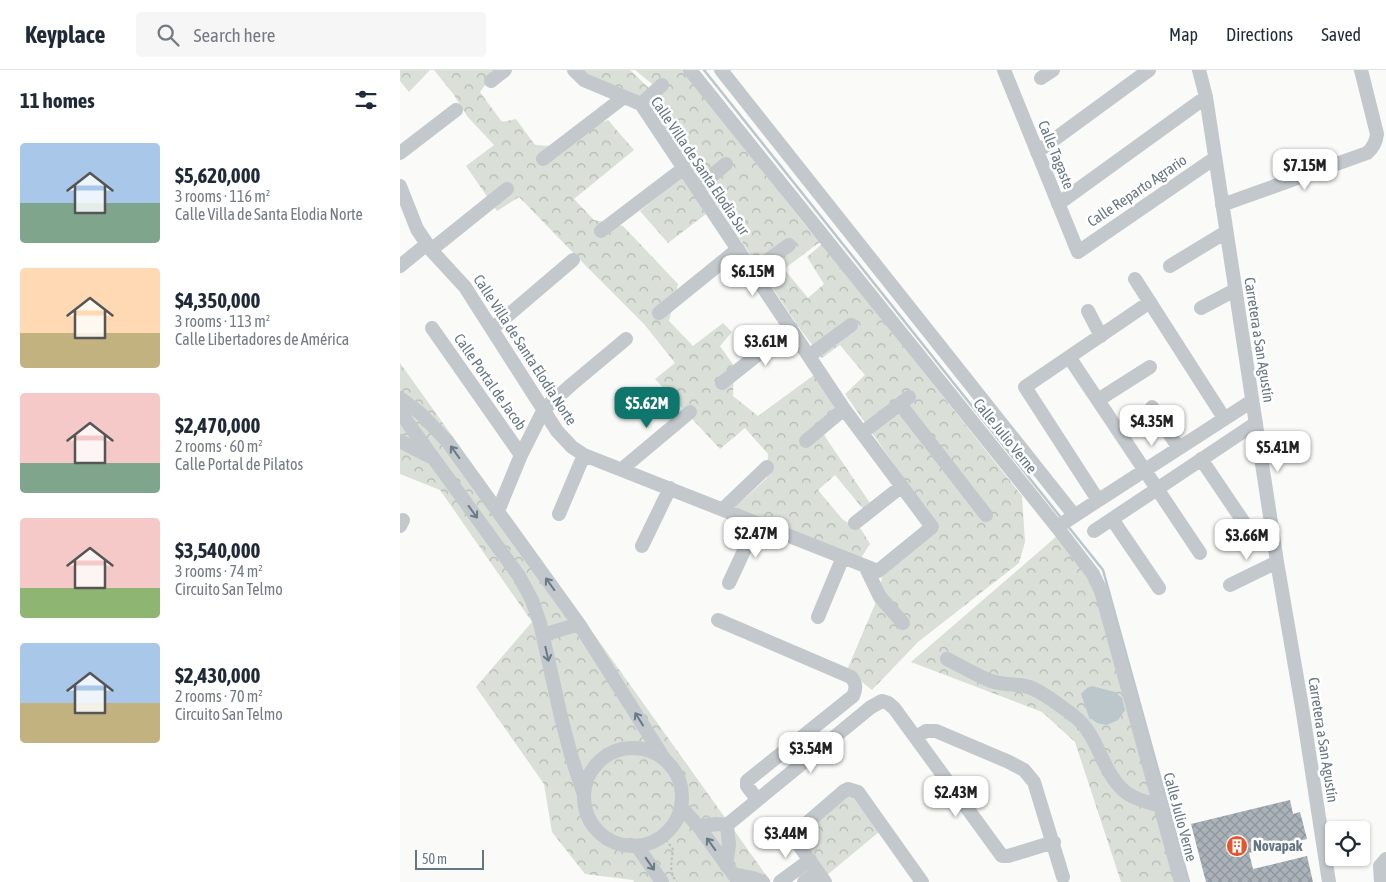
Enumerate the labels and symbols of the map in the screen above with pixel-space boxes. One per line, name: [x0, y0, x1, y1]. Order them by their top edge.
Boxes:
street label: Calle Villa de Santa Elodia Sur: [648, 93, 753, 238]
street label: Calle Tagaste: [1035, 118, 1078, 192]
pin: $7.15M: [1264, 148, 1346, 191]
street label: Calle Reparto Agrario: [1084, 151, 1190, 230]
pin: $6.15M: [712, 254, 794, 297]
street label: Calle Villa de Santa Elodia Norte: [470, 271, 581, 428]
street label: Carretera a San Agustín: [1241, 276, 1278, 404]
pin: $3.61M: [725, 324, 807, 367]
street label: Calle Portal de Jacob: [451, 330, 530, 433]
pin: $5.62M: [606, 386, 688, 429]
street label: Calle Julio Verne: [970, 395, 1041, 477]
pin: $4.35M: [1111, 404, 1193, 447]
pin: $5.41M: [1237, 430, 1319, 473]
one-way arrow: [450, 445, 460, 459]
one-way arrow: [468, 505, 478, 519]
pin: $2.47M: [715, 516, 797, 559]
pin: $3.66M: [1206, 518, 1288, 561]
one-way arrow: [545, 577, 555, 591]
one-way arrow: [543, 646, 552, 662]
street label: Carretera a San Agustín: [1305, 676, 1342, 804]
one-way arrow: [634, 713, 644, 727]
pin: $3.54M: [770, 732, 852, 774]
street label: Calle Julio Verne: [1160, 771, 1201, 863]
pin: $2.43M: [915, 776, 997, 818]
pin: $3.44M: [745, 816, 827, 859]
building icon: Novapak: [1225, 834, 1249, 858]
one-way arrow: [706, 837, 716, 851]
place label: Novapak: [1253, 837, 1303, 854]
scale bar: [415, 847, 484, 870]
one-way arrow: [645, 857, 655, 871]

